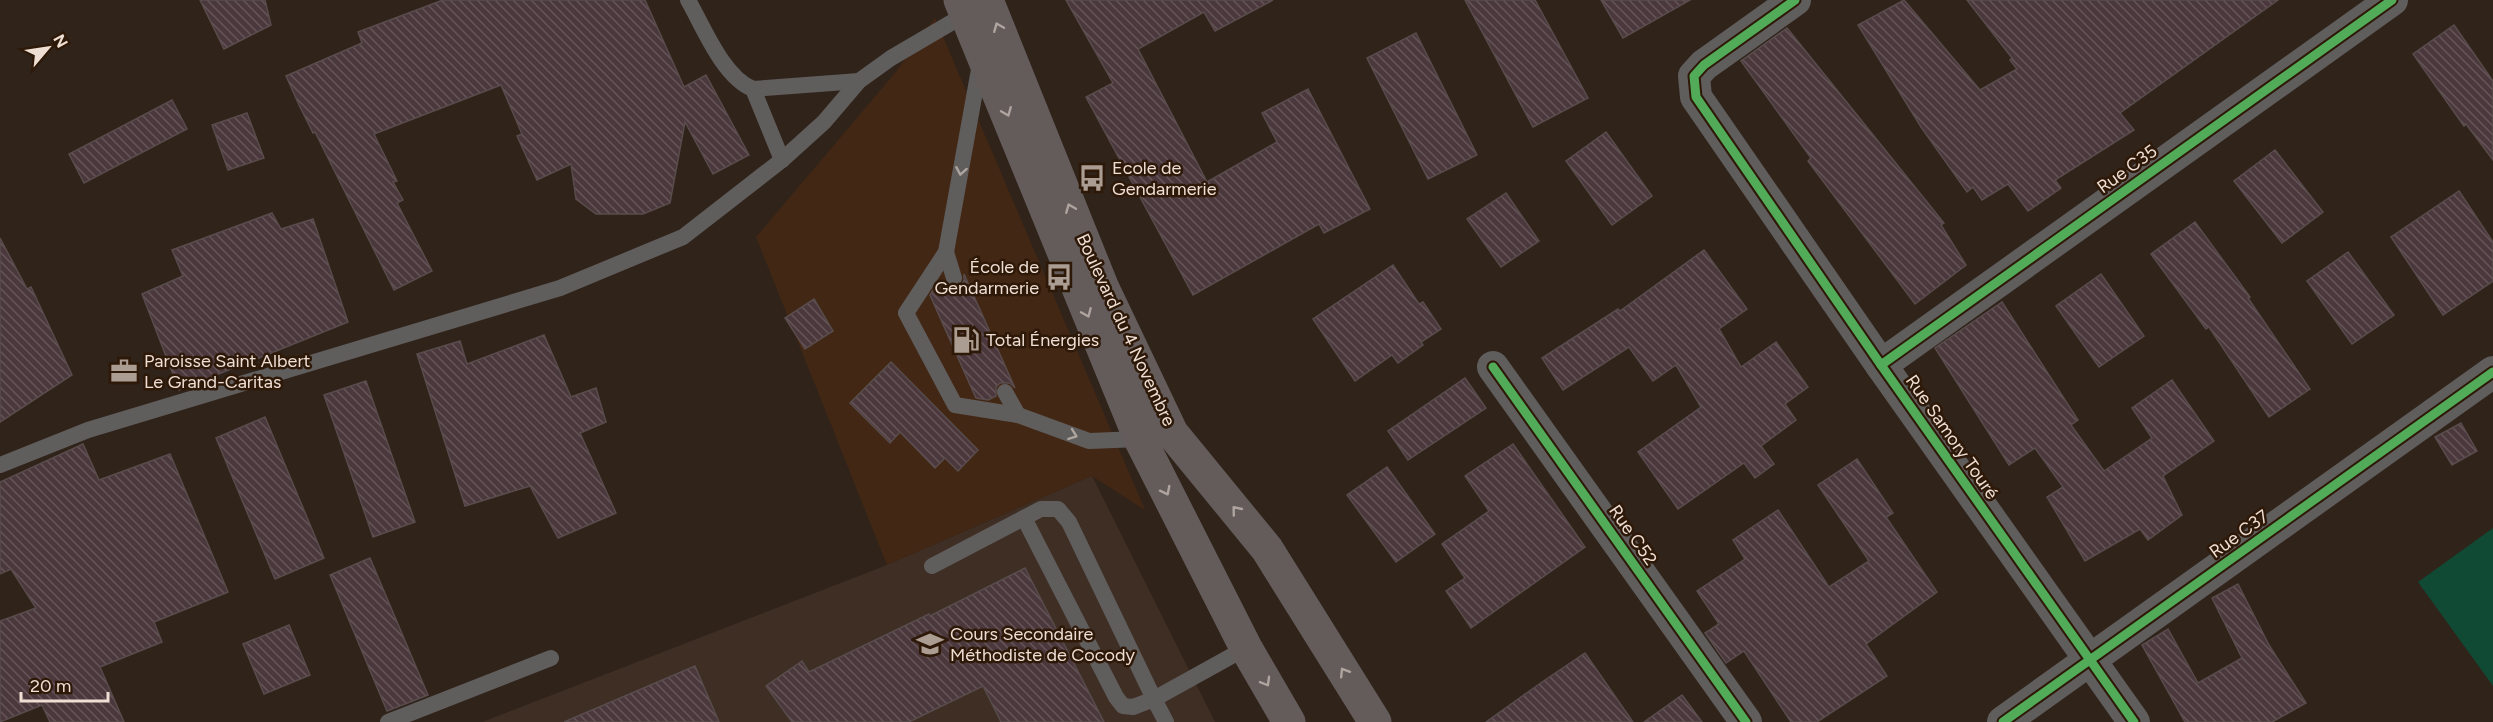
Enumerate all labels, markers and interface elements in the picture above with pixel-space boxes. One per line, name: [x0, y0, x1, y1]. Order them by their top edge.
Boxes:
north arrow: [18, 18, 78, 78]
one-way arrow: [993, 22, 1005, 33]
text: N: [49, 31, 72, 51]
one-way arrow: [999, 106, 1012, 117]
street label: Rue C35: [2093, 140, 2161, 198]
place label: Ecole de Gendarmerie: [1112, 157, 1217, 200]
bus stop icon: Ecole de Gendarmerie: [1077, 163, 1107, 193]
one-way arrow: [955, 166, 968, 176]
one-way arrow: [1065, 203, 1077, 214]
street label: Boulevard du 4 Novembre: [1072, 230, 1180, 430]
place label: École de Gendarmerie: [934, 256, 1039, 299]
bus stop icon: École de Gendarmerie: [1044, 262, 1074, 292]
one-way arrow: [1080, 306, 1092, 317]
fuel station icon: Total Énergies: [951, 325, 981, 355]
place label: Total Énergies: [986, 329, 1099, 351]
place label: Paroisse Saint Albert Le Grand-Caritas: [144, 350, 310, 393]
office icon: Paroisse Saint Albert Le Grand-Caritas: [109, 356, 139, 386]
street label: Rue Samory Touré: [1901, 371, 2003, 504]
one-way arrow: [1067, 427, 1078, 440]
one-way arrow: [1159, 484, 1170, 495]
street label: Rue C52: [1604, 500, 1662, 570]
street label: Rue C37: [2205, 505, 2273, 563]
one-way arrow: [1232, 506, 1243, 517]
place label: Cours Secondaire Méthodiste de Cocody: [950, 623, 1135, 666]
school or university icon: Cours Secondaire Méthodiste de Cocody: [915, 629, 945, 659]
scale bar: [21, 665, 108, 703]
one-way arrow: [1339, 668, 1351, 678]
text: 20 m: [30, 675, 71, 697]
one-way arrow: [1259, 676, 1270, 686]

